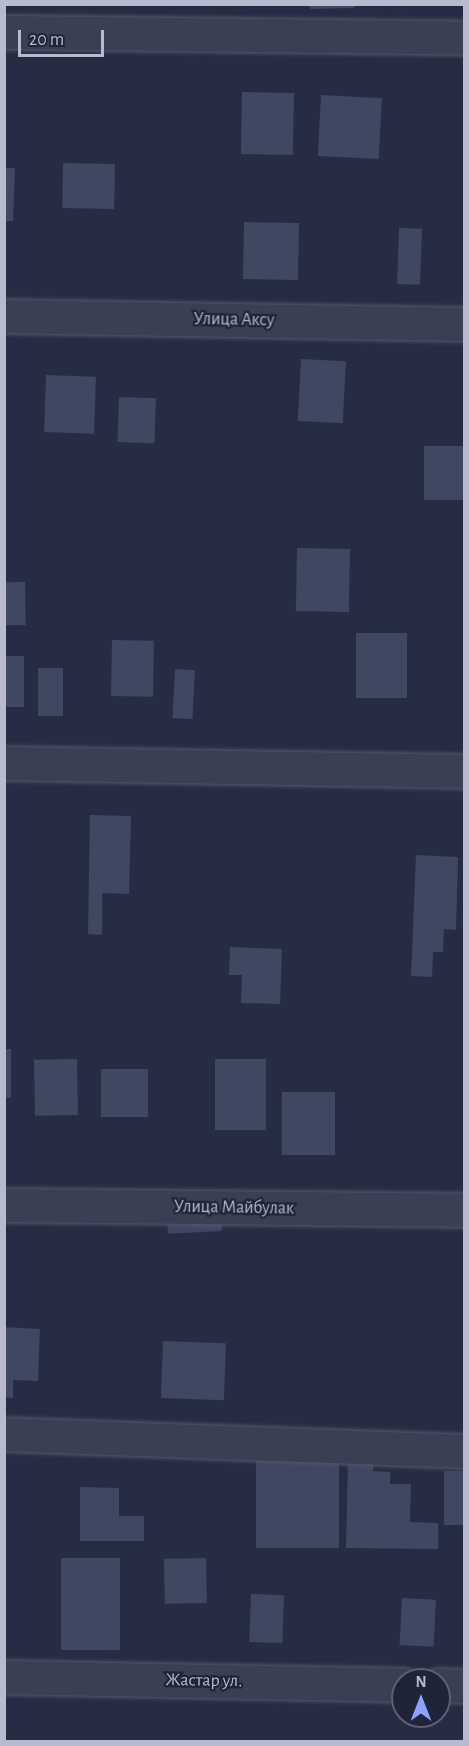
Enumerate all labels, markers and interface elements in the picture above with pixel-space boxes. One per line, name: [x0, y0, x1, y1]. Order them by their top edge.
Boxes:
scale bar: [21, 18, 106, 56]
text: 20 m: [29, 31, 64, 49]
street label: Улица Аксу: [193, 308, 275, 332]
street label: Улица Майбулак: [174, 1196, 294, 1220]
north arrow: [391, 1668, 451, 1728]
street label: Жастар ул.: [165, 1670, 243, 1692]
text: N: [415, 1674, 427, 1690]

